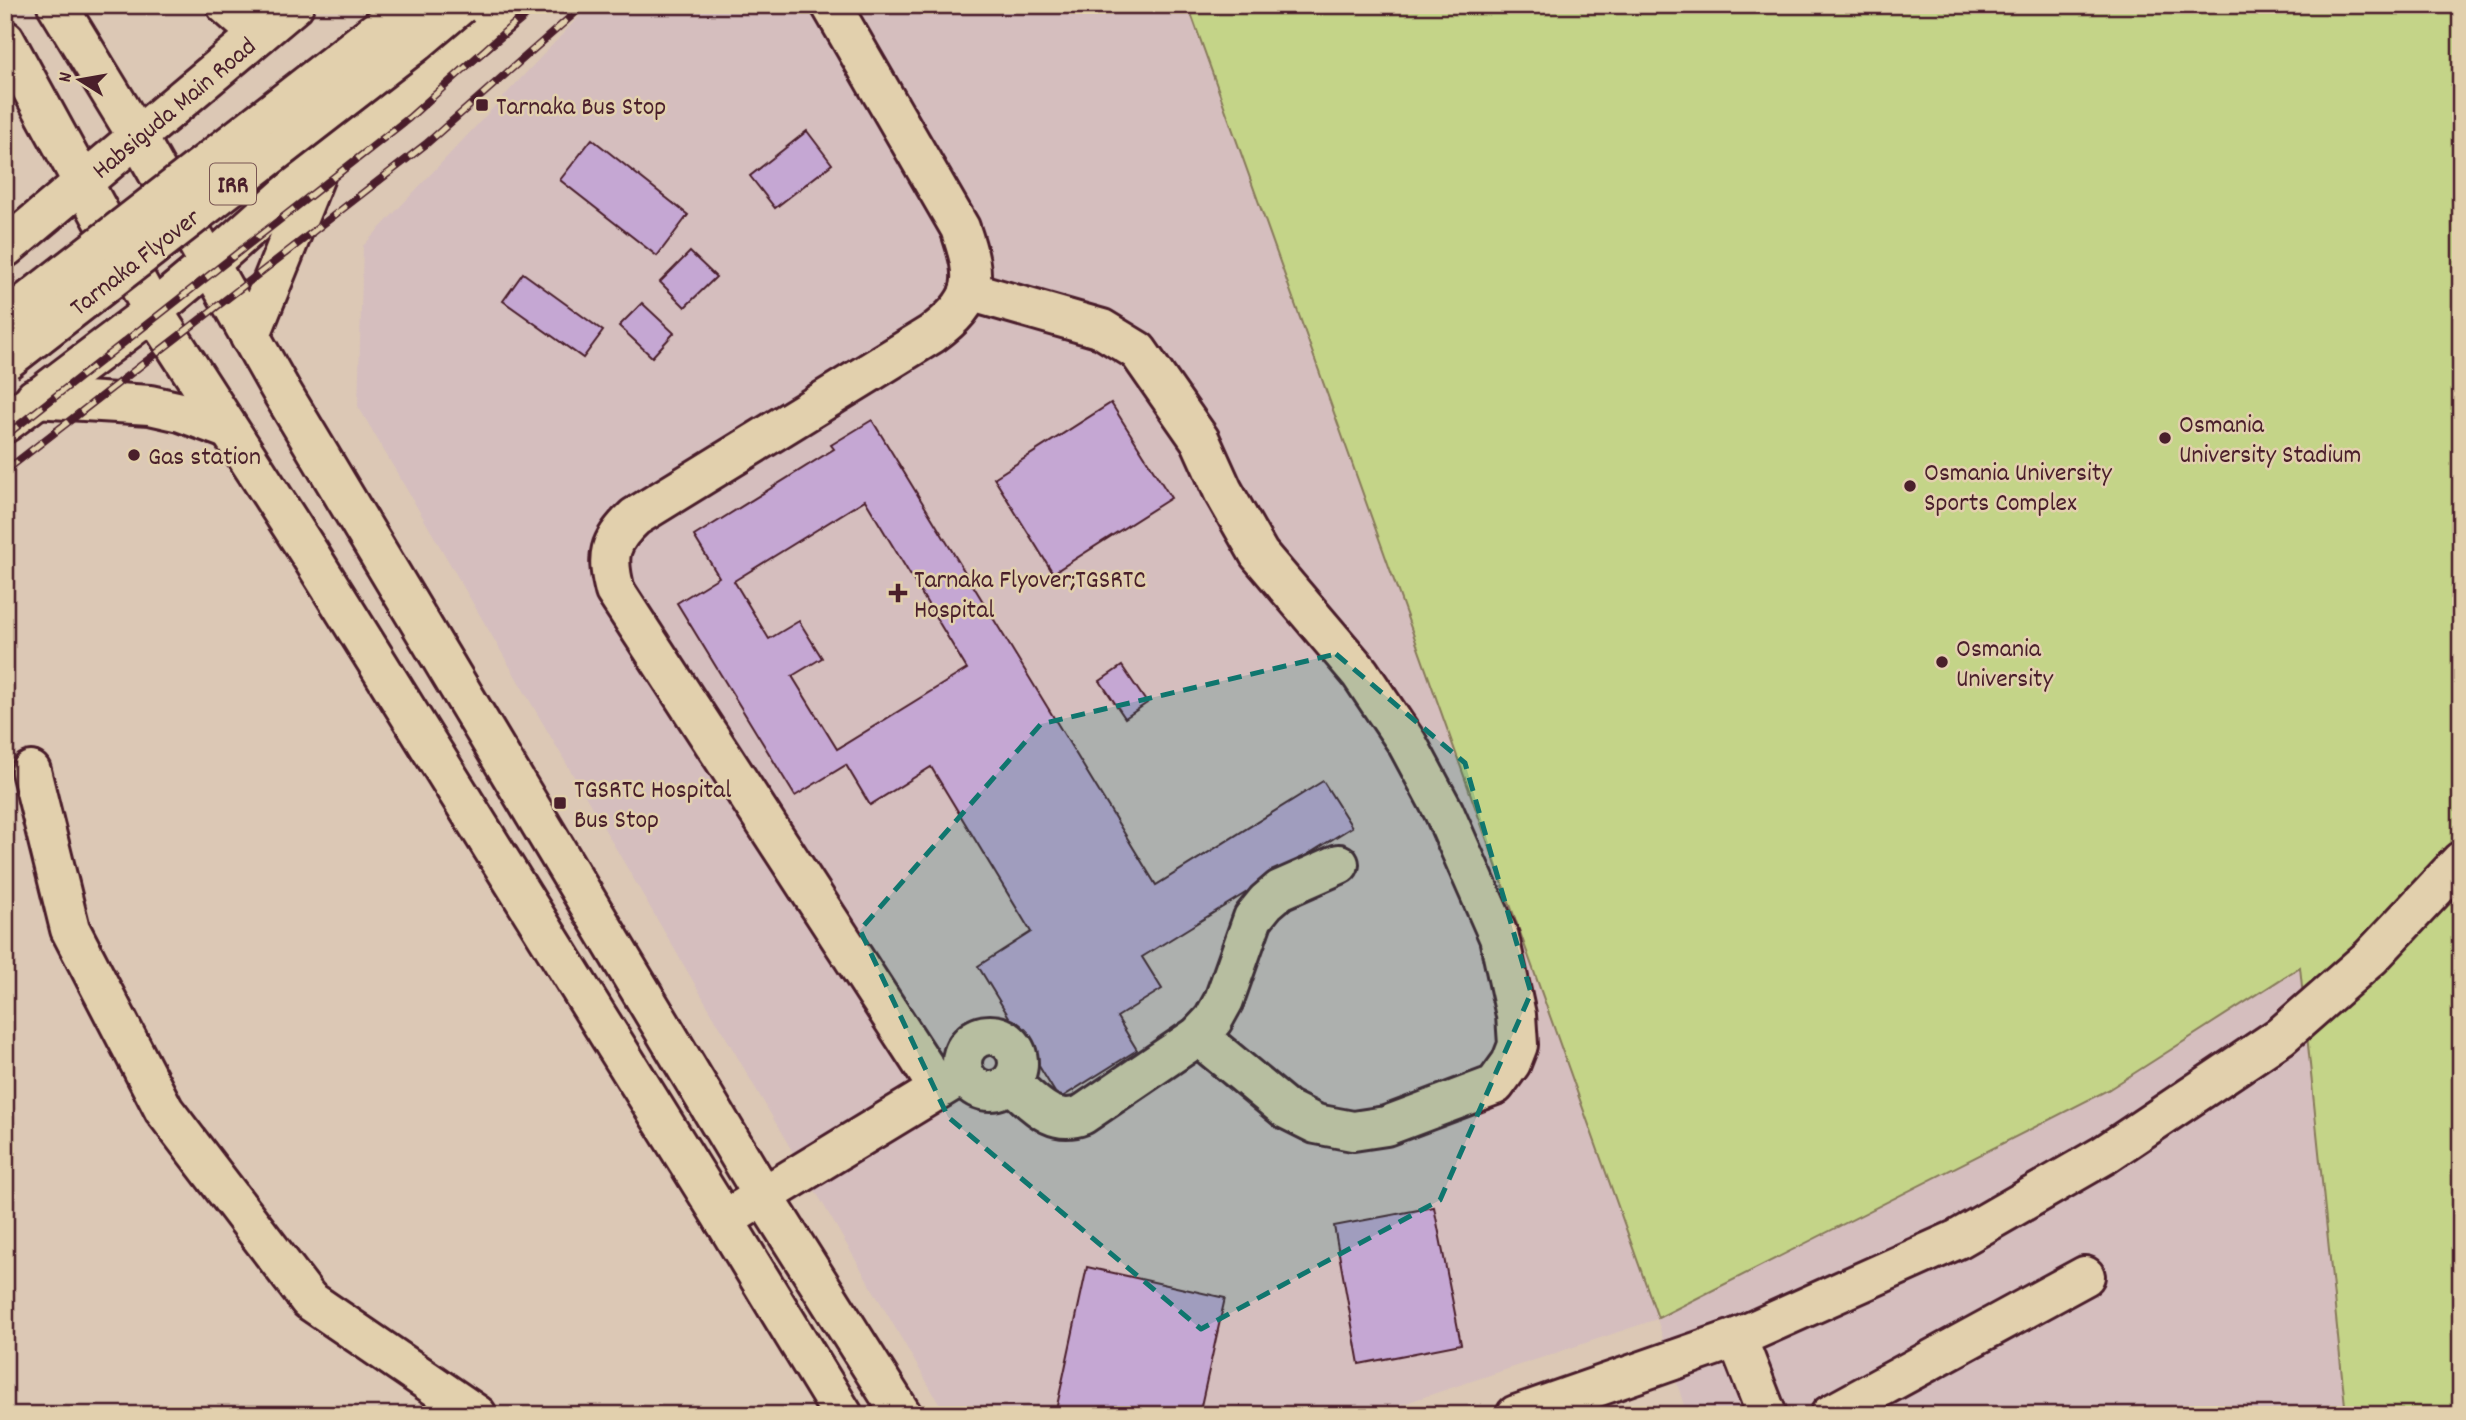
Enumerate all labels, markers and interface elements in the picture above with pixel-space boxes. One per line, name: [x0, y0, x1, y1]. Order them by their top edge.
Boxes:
street label: Habsiguda Main Road: [85, 30, 265, 189]
north arrow: [46, 46, 116, 116]
text: N: [53, 70, 81, 85]
place label: Tarnaka Bus Stop: [496, 90, 666, 127]
marker: Tarnaka Bus Stop: [474, 97, 490, 113]
road number: IRR: [210, 164, 256, 204]
street label: Tarnaka Flyover: [63, 201, 210, 327]
place label: Osmania University Stadium: [2179, 408, 2361, 475]
marker: Osmania University Stadium: [2157, 430, 2173, 446]
place label: Gas station: [148, 440, 261, 477]
marker: Gas station: [126, 447, 142, 463]
place label: Osmania University Sports Complex: [1924, 456, 2112, 523]
marker: Osmania University Sports Complex: [1902, 478, 1918, 494]
place label: Tarnaka Flyover;TGSRTC Hospital: [914, 563, 1146, 630]
marker: Tarnaka Flyover;TGSRTC Hospital: [888, 583, 908, 603]
place label: Osmania University: [1956, 632, 2054, 699]
marker: Osmania University: [1934, 654, 1950, 670]
place label: TGSRTC Hospital Bus Stop: [574, 773, 731, 840]
marker: TGSRTC Hospital Bus Stop: [552, 795, 568, 811]

